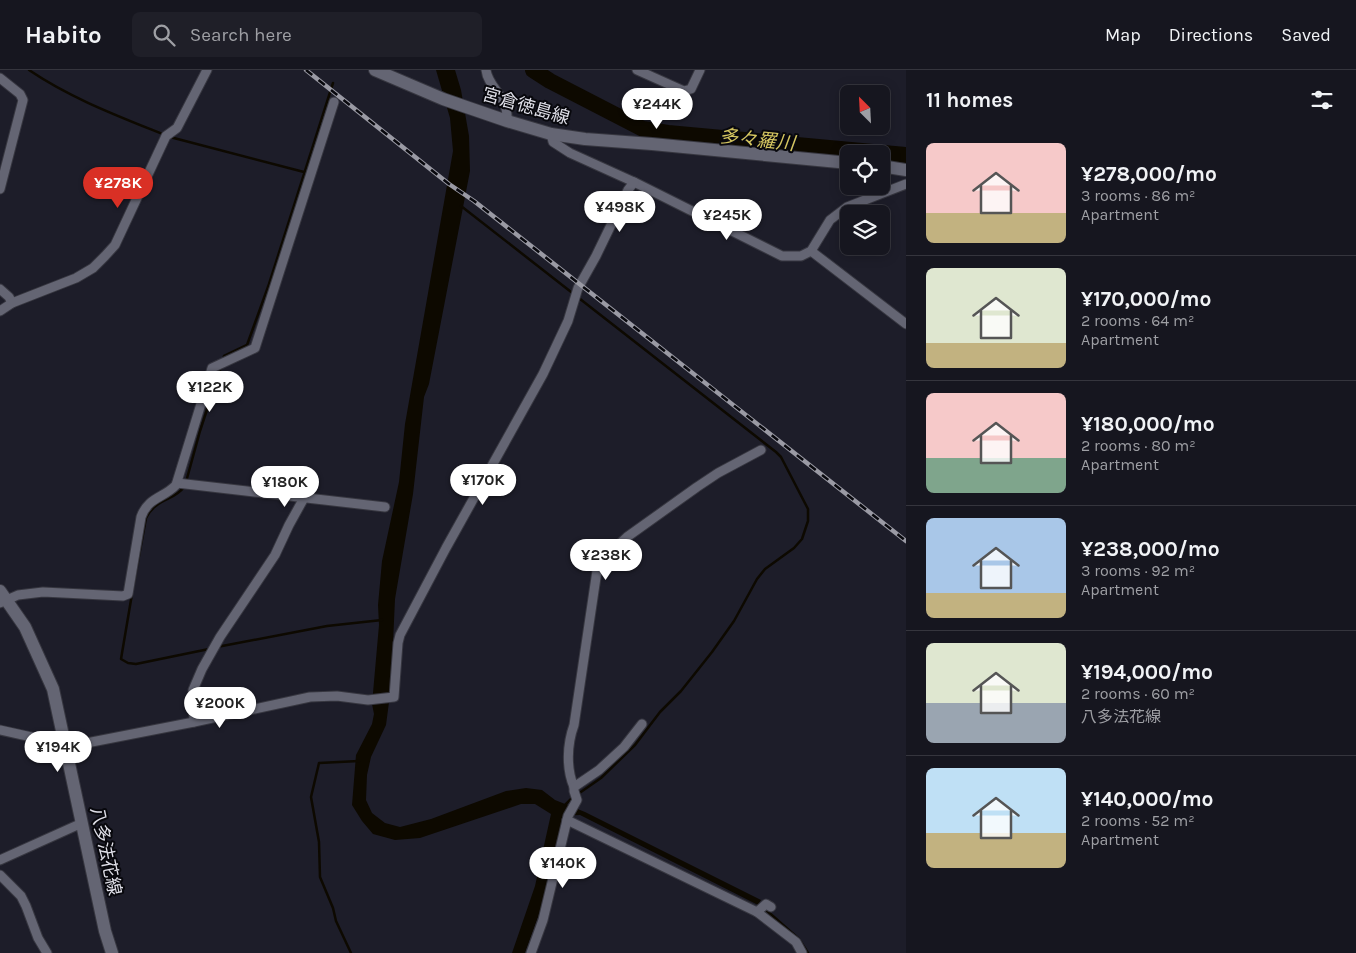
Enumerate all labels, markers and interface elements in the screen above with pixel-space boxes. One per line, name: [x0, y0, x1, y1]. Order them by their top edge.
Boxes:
search box: [132, 12, 482, 57]
text: Habito: [25, 21, 102, 49]
icon: search: [150, 21, 178, 49]
text: Search here: [190, 24, 292, 46]
text: Map: [1105, 24, 1141, 46]
text: Directions: [1169, 24, 1253, 46]
text: Saved: [1281, 24, 1331, 46]
street label: 宮倉徳島線: [480, 83, 572, 129]
north arrow: [840, 85, 890, 135]
map controls: [840, 85, 890, 255]
icon: filters: [1308, 86, 1336, 114]
pin: ¥244K: [622, 88, 692, 130]
text: 11 homes: [926, 88, 1013, 112]
text: ¥244K: [633, 94, 681, 113]
water label: 多々羅川: [718, 125, 798, 155]
button: locate: [840, 145, 890, 195]
text: ¥278,000/mo: [1081, 162, 1217, 186]
icon: home: [966, 163, 1026, 223]
pin: ¥278K: [83, 166, 153, 209]
text: ¥278K: [94, 173, 142, 192]
text: 3 rooms · 86 m²: [1081, 186, 1196, 205]
pin: ¥498K: [585, 190, 655, 233]
text: ¥498K: [595, 197, 645, 216]
pin: ¥245K: [692, 198, 762, 241]
text: ¥245K: [703, 205, 751, 224]
button: layers: [840, 205, 890, 255]
text: Apartment: [1081, 205, 1159, 224]
text: ¥170,000/mo: [1081, 287, 1211, 311]
icon: home: [966, 288, 1026, 348]
text: 2 rooms · 64 m²: [1081, 311, 1194, 330]
text: Apartment: [1081, 330, 1159, 349]
pin: ¥122K: [175, 370, 245, 413]
text: ¥122K: [188, 377, 232, 396]
text: ¥180,000/mo: [1081, 412, 1215, 436]
icon: home: [966, 413, 1026, 473]
text: 2 rooms · 80 m²: [1081, 436, 1196, 455]
text: Apartment: [1081, 455, 1159, 474]
pin: ¥170K: [448, 464, 518, 506]
pin: ¥180K: [250, 466, 320, 508]
text: ¥170K: [461, 470, 505, 489]
text: ¥180K: [262, 472, 308, 491]
text: ¥238,000/mo: [1081, 537, 1220, 561]
pin: ¥238K: [571, 538, 641, 581]
icon: home: [966, 538, 1026, 598]
text: ¥238K: [581, 545, 631, 564]
text: 3 rooms · 92 m²: [1081, 561, 1195, 580]
text: Apartment: [1081, 580, 1159, 599]
text: ¥194,000/mo: [1081, 660, 1213, 684]
icon: home: [966, 663, 1026, 723]
text: 2 rooms · 60 m²: [1081, 684, 1195, 703]
pin: ¥200K: [185, 686, 255, 729]
text: ¥200K: [195, 693, 245, 712]
text: 八多法花線: [1081, 707, 1161, 726]
pin: ¥194K: [23, 730, 93, 773]
text: ¥194K: [36, 737, 80, 756]
text: ¥140,000/mo: [1081, 787, 1213, 811]
icon: home: [966, 788, 1026, 848]
street label: 八多法花線: [86, 805, 126, 897]
text: 2 rooms · 52 m²: [1081, 811, 1195, 830]
text: Apartment: [1081, 830, 1159, 849]
pin: ¥140K: [528, 846, 598, 889]
text: ¥140K: [540, 853, 586, 872]

